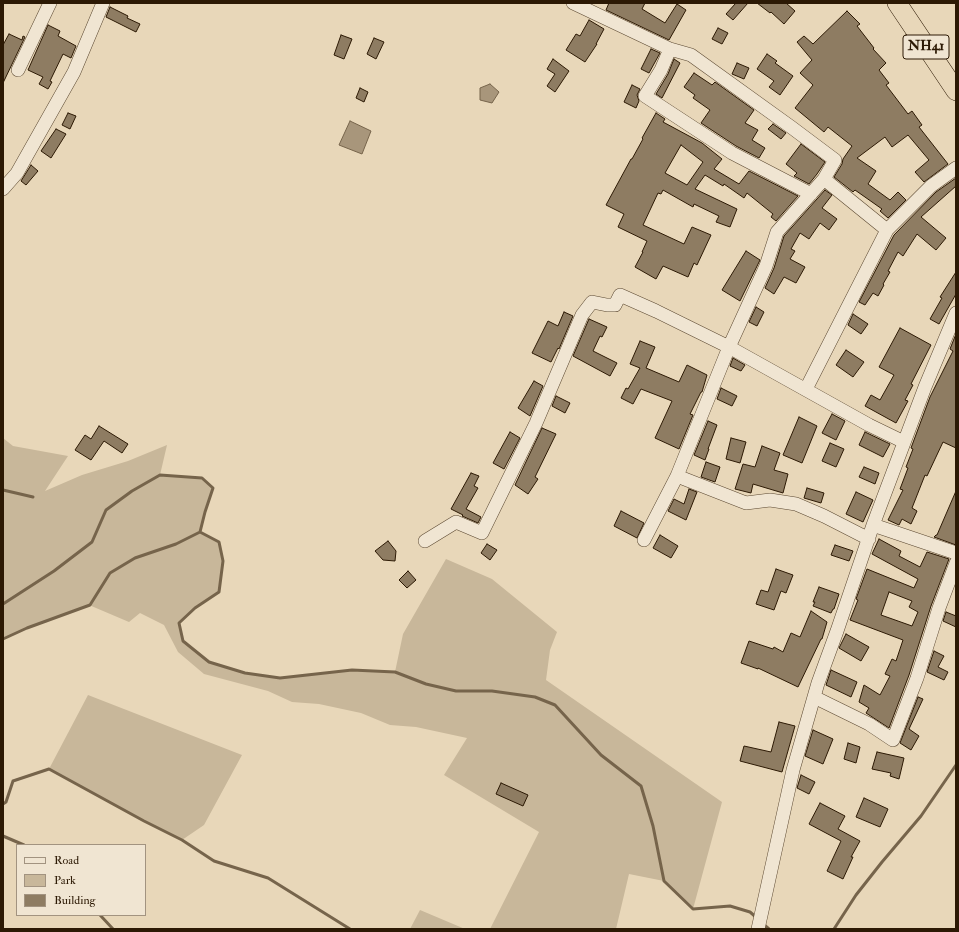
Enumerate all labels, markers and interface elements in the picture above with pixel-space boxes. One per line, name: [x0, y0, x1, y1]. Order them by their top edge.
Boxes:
road number: NH41: [903, 35, 949, 59]
legend: [16, 844, 146, 916]
text: Road: [54, 853, 79, 868]
text: Park: [54, 873, 76, 888]
text: Building: [54, 893, 95, 908]

